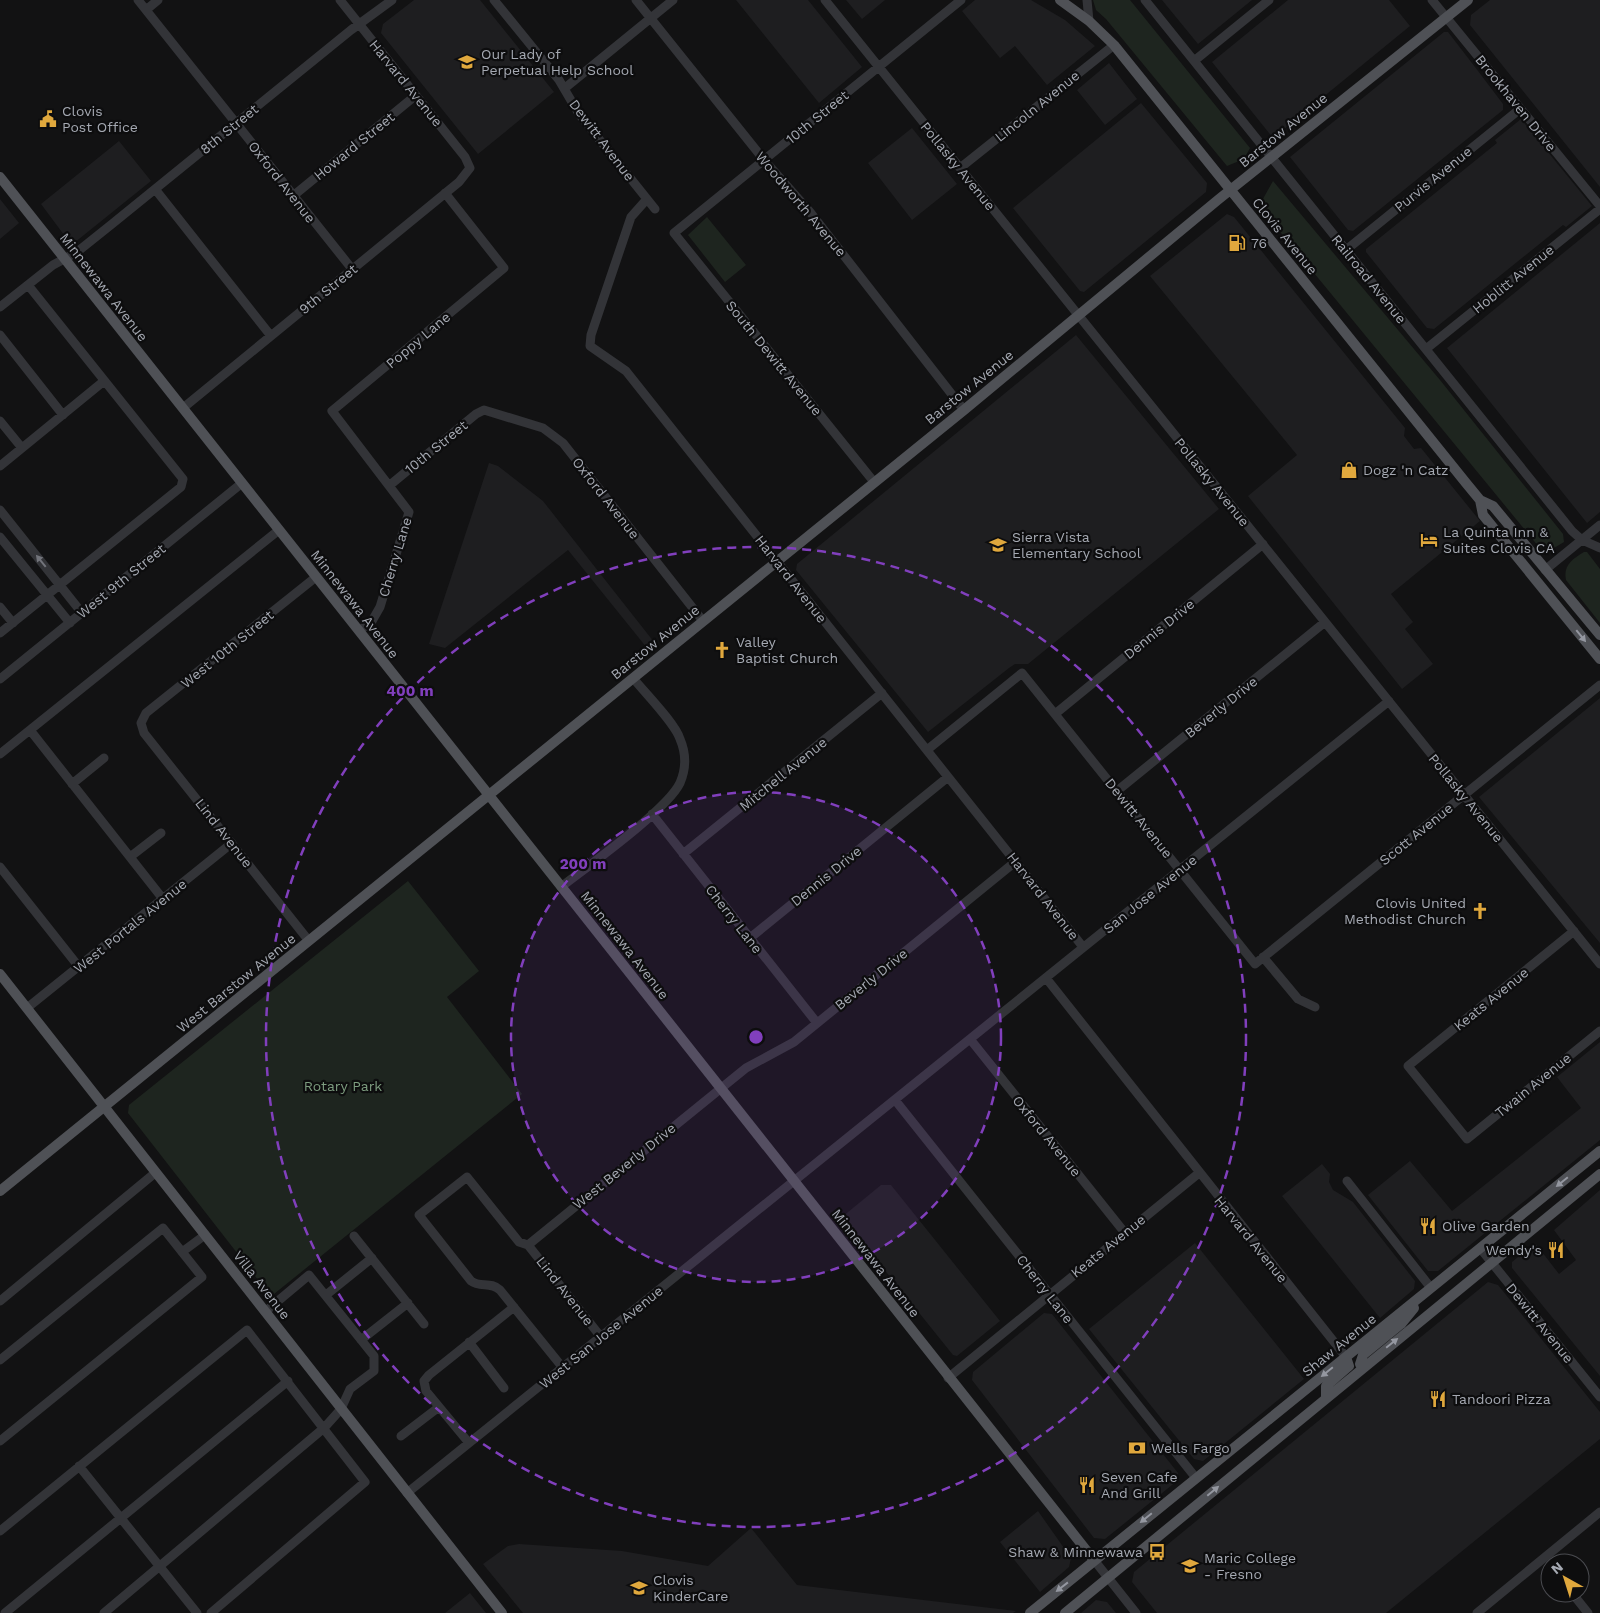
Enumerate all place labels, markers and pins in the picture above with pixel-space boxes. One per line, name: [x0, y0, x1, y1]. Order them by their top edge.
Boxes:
place label: Our Lady of Perpetual Help School: [481, 46, 634, 78]
school or university icon: Our Lady of Perpetual Help School: [457, 52, 477, 72]
place label: Clovis Post Office: [62, 103, 138, 135]
public building icon: Clovis Post Office: [38, 109, 58, 129]
fuel station icon: 76: [1227, 233, 1247, 253]
place label: 76: [1251, 235, 1267, 251]
shop icon: Dogz 'n Catz: [1339, 460, 1359, 480]
place label: Dogz 'n Catz: [1363, 462, 1449, 478]
place label: La Quinta Inn & Suites Clovis CA: [1443, 524, 1555, 556]
place label: Sierra Vista Elementary School: [1012, 529, 1142, 561]
hotel icon: La Quinta Inn & Suites Clovis CA: [1419, 530, 1439, 550]
school or university icon: Sierra Vista Elementary School: [988, 535, 1008, 555]
place label: Valley Baptist Church: [736, 634, 838, 666]
church icon: Valley Baptist Church: [712, 640, 732, 660]
place label: Clovis United Methodist Church: [1344, 895, 1466, 927]
church icon: Clovis United Methodist Church: [1470, 901, 1490, 921]
centre of rings: [747, 1028, 765, 1046]
restaurant icon: Olive Garden: [1418, 1216, 1438, 1236]
place label: Olive Garden: [1442, 1218, 1530, 1234]
restaurant icon: Wendy's: [1546, 1240, 1566, 1260]
place label: Wendy's: [1486, 1242, 1542, 1258]
restaurant icon: Tandoori Pizza: [1428, 1389, 1448, 1409]
place label: Tandoori Pizza: [1452, 1391, 1551, 1407]
bank icon: Wells Fargo: [1127, 1438, 1147, 1458]
place label: Wells Fargo: [1151, 1440, 1230, 1456]
place label: Seven Cafe And Grill: [1101, 1469, 1178, 1501]
restaurant icon: Seven Cafe And Grill: [1077, 1475, 1097, 1495]
bus stop icon: Shaw & Minnewawa: [1147, 1542, 1167, 1562]
place label: Shaw & Minnewawa: [1008, 1544, 1143, 1560]
place label: Maric College - Fresno: [1204, 1550, 1296, 1582]
school or university icon: Maric College - Fresno: [1180, 1556, 1200, 1576]
place label: Clovis KinderCare: [653, 1572, 728, 1604]
school or university icon: Clovis KinderCare: [629, 1578, 649, 1598]

